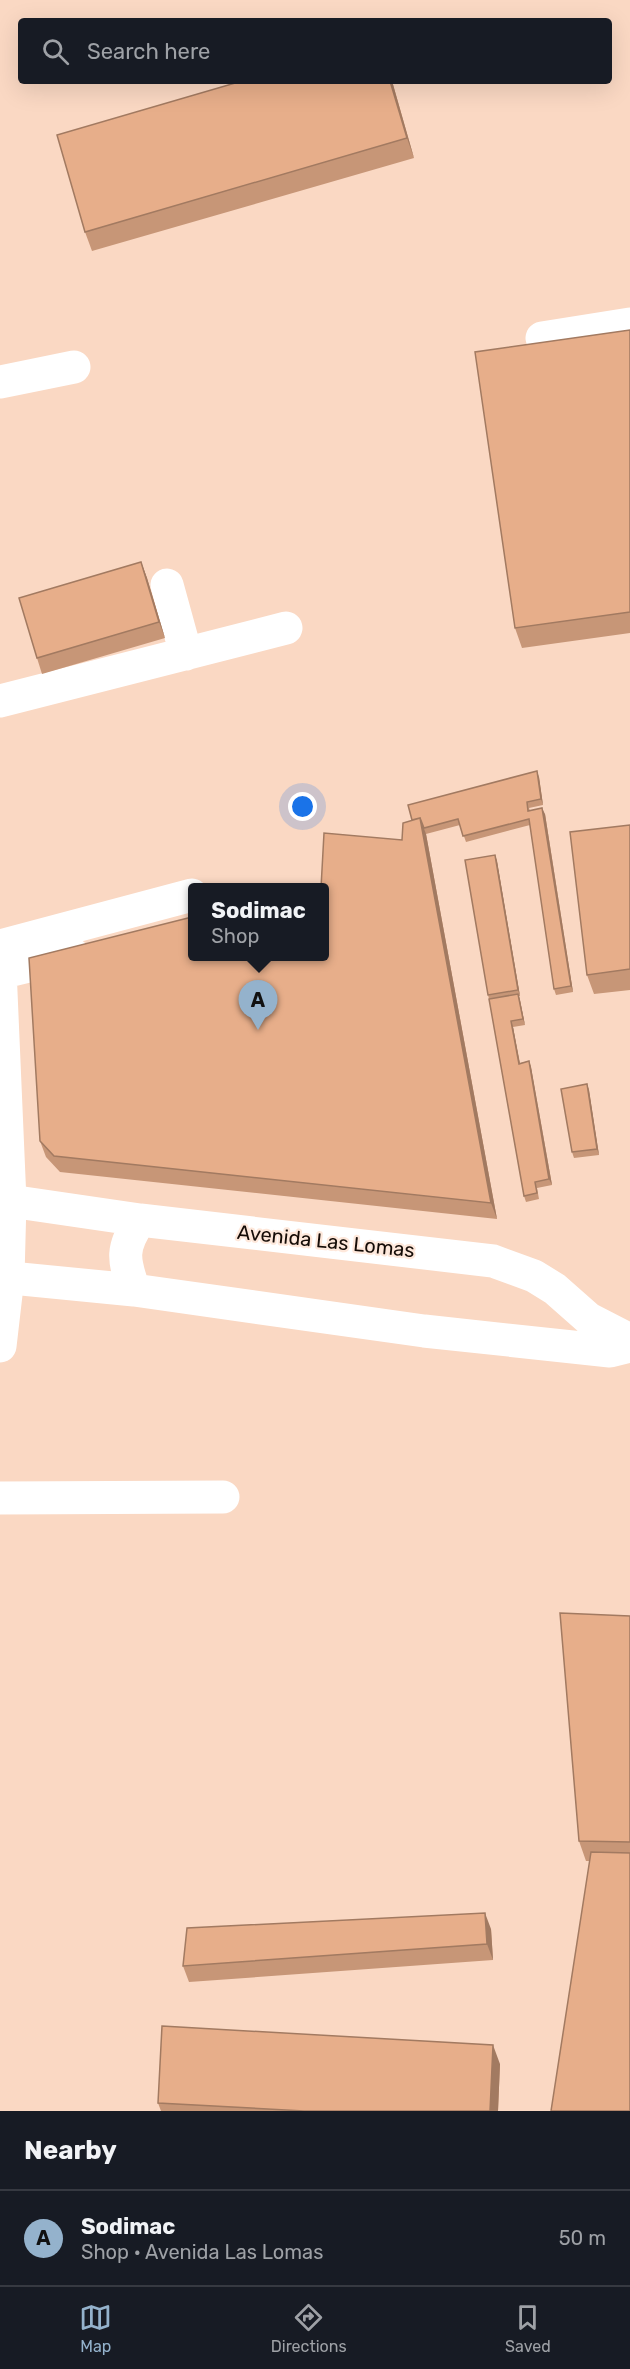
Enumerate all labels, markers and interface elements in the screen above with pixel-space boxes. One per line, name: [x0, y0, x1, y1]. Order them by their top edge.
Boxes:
search box: [18, 18, 612, 84]
icon: search: [39, 35, 72, 68]
text: Search here: [87, 38, 210, 65]
your location: [288, 792, 317, 821]
popup: [188, 883, 329, 961]
text: Sodimac: [211, 897, 306, 924]
text: Shop: [211, 924, 259, 948]
pin: A: [238, 980, 278, 1030]
street label: Avenida Las Lomas: [236, 1220, 416, 1262]
text: Nearby: [24, 2135, 117, 2166]
text: Sodimac: [81, 2213, 175, 2240]
text: A: [36, 2226, 51, 2250]
text: 50 m: [559, 2226, 606, 2250]
text: Shop · Avenida Las Lomas: [81, 2240, 323, 2264]
tab: Map: [79, 2301, 112, 2356]
tab: Directions: [271, 2301, 347, 2356]
tab: Saved: [505, 2301, 551, 2356]

